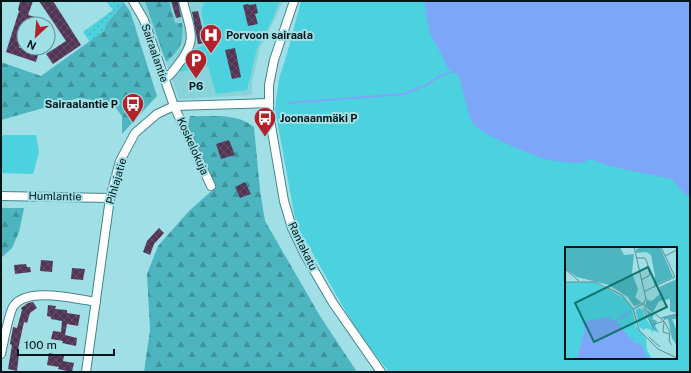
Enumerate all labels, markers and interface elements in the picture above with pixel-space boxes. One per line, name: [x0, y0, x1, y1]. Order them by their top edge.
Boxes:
north arrow: [16, 16, 56, 56]
street label: Sairaalantie: [139, 22, 171, 84]
hospital icon: Porvoon sairaala: [198, 22, 224, 55]
place label: Porvoon sairaala: [226, 29, 313, 41]
text: N: [25, 38, 38, 52]
parking icon: P6: [183, 47, 209, 80]
place label: P6: [189, 80, 203, 92]
bus stop icon: Sairaalantie P: [120, 91, 146, 124]
place label: Sairaalantie P: [45, 98, 118, 110]
bus stop icon: Joonaanmäki P: [252, 105, 278, 138]
place label: Joonaanmäki P: [280, 112, 358, 124]
street label: Koskelokuja: [175, 115, 211, 177]
street label: Pihlajatie: [104, 157, 128, 205]
street label: Humlantie: [28, 190, 82, 202]
street label: Rantakatu: [286, 220, 320, 272]
inset map: [565, 247, 677, 359]
scale bar: [18, 331, 114, 357]
text: 100 m: [24, 338, 57, 352]

